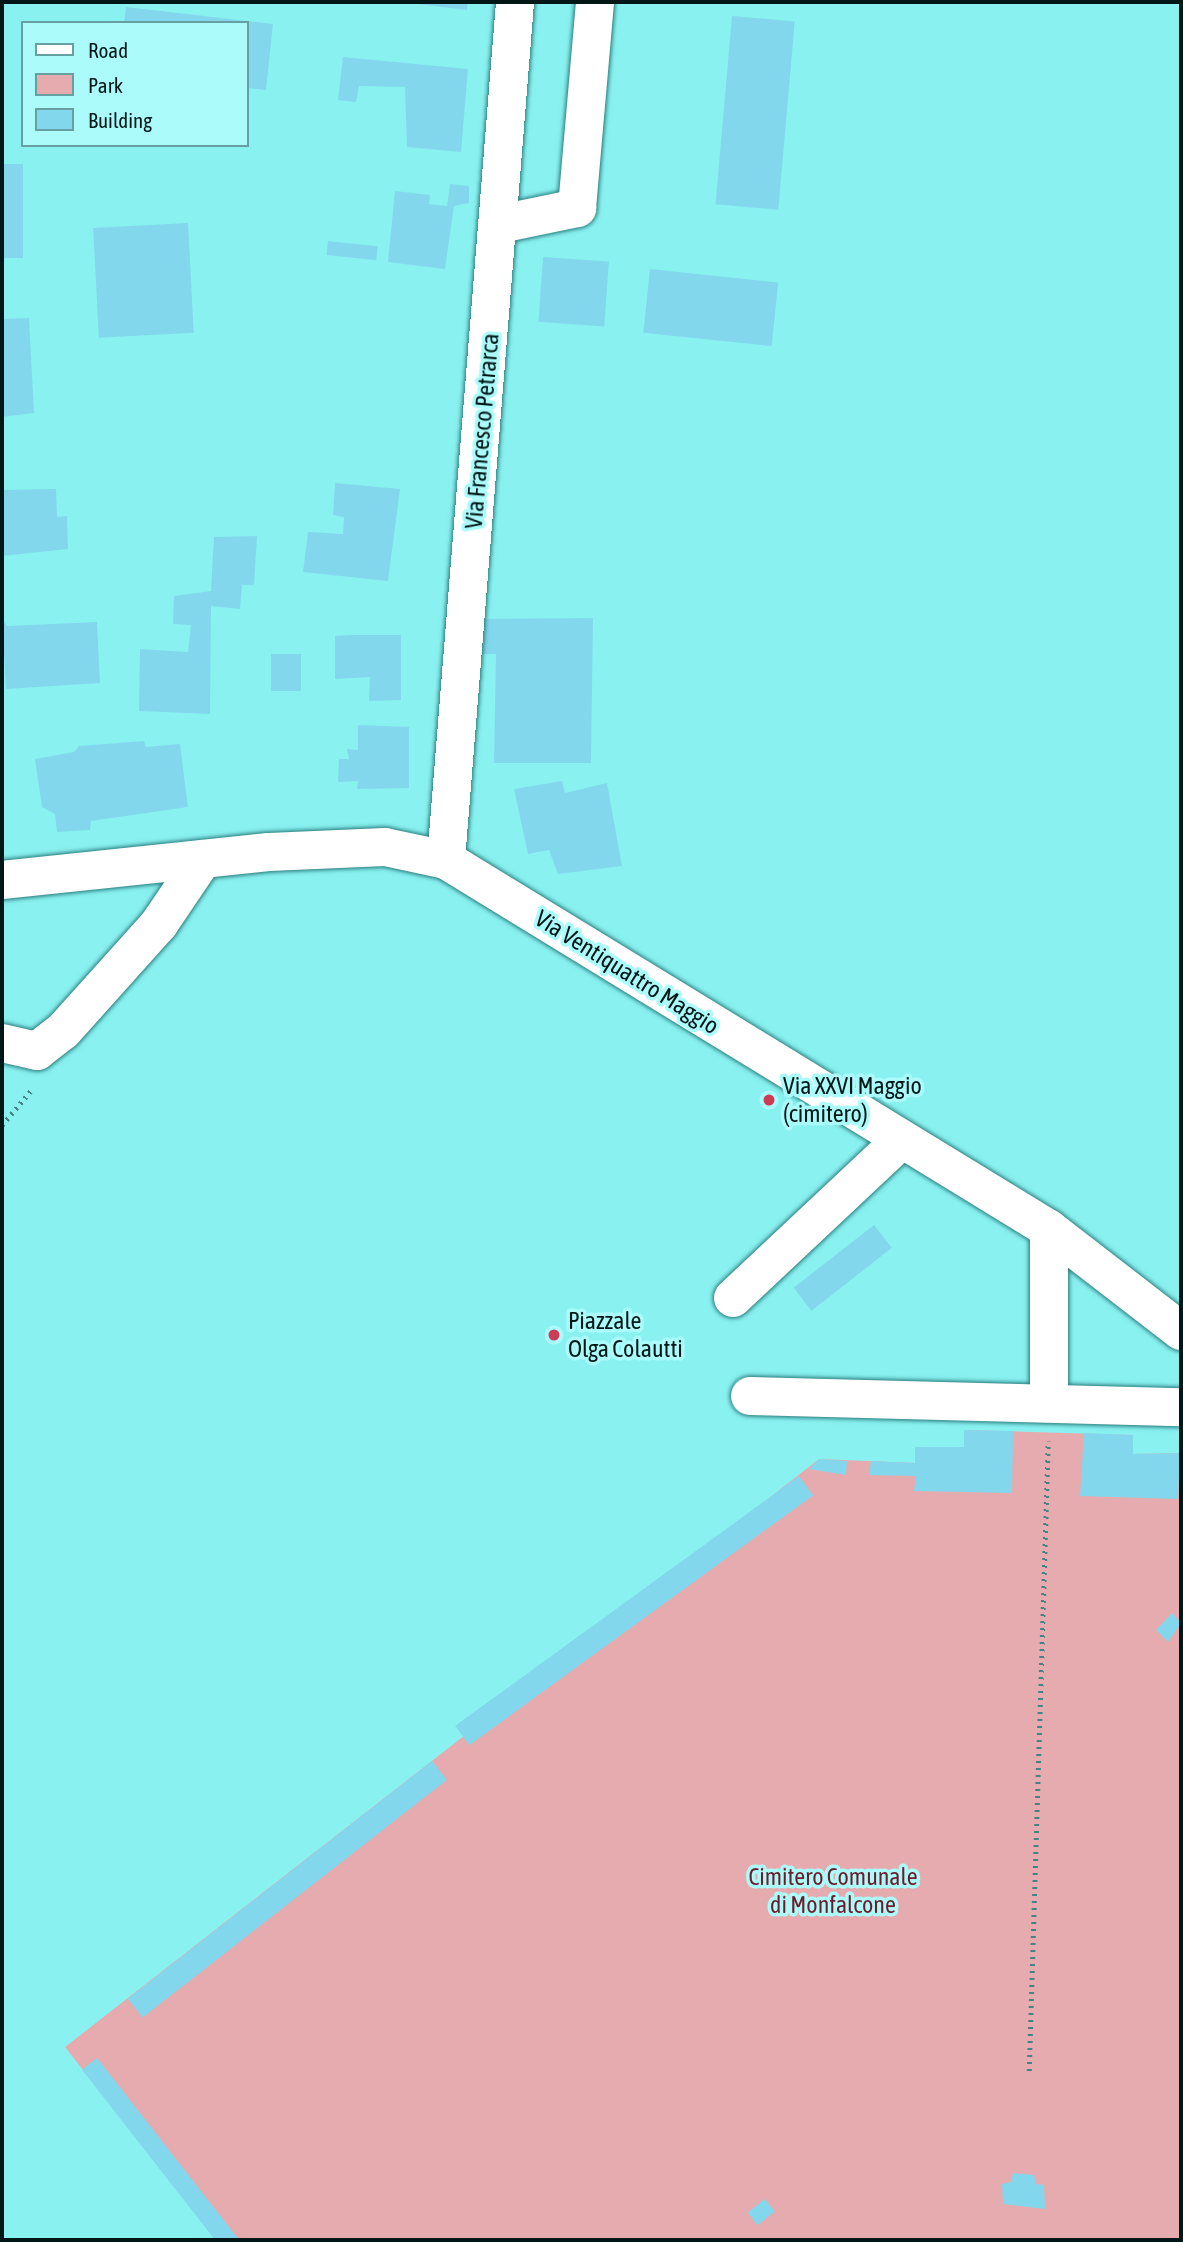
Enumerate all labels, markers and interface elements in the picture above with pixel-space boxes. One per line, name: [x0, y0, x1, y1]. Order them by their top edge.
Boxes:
legend: [21, 21, 248, 147]
text: Road: [88, 38, 128, 62]
text: Park: [88, 73, 123, 97]
text: Building: [88, 108, 152, 132]
street label: Via Francesco Petrarca: [459, 332, 505, 530]
street label: Via Ventiquattro Maggio: [530, 904, 724, 1040]
place label: Via XXVI Maggio (cimitero): [783, 1072, 922, 1128]
marker: Via XXVI Maggio (cimitero): [761, 1092, 777, 1108]
place label: Piazzale Olga Colautti: [568, 1307, 683, 1363]
marker: Piazzale Olga Colautti: [546, 1327, 562, 1343]
park label: Cimitero Comunale di Monfalcone: [748, 1863, 918, 1919]

